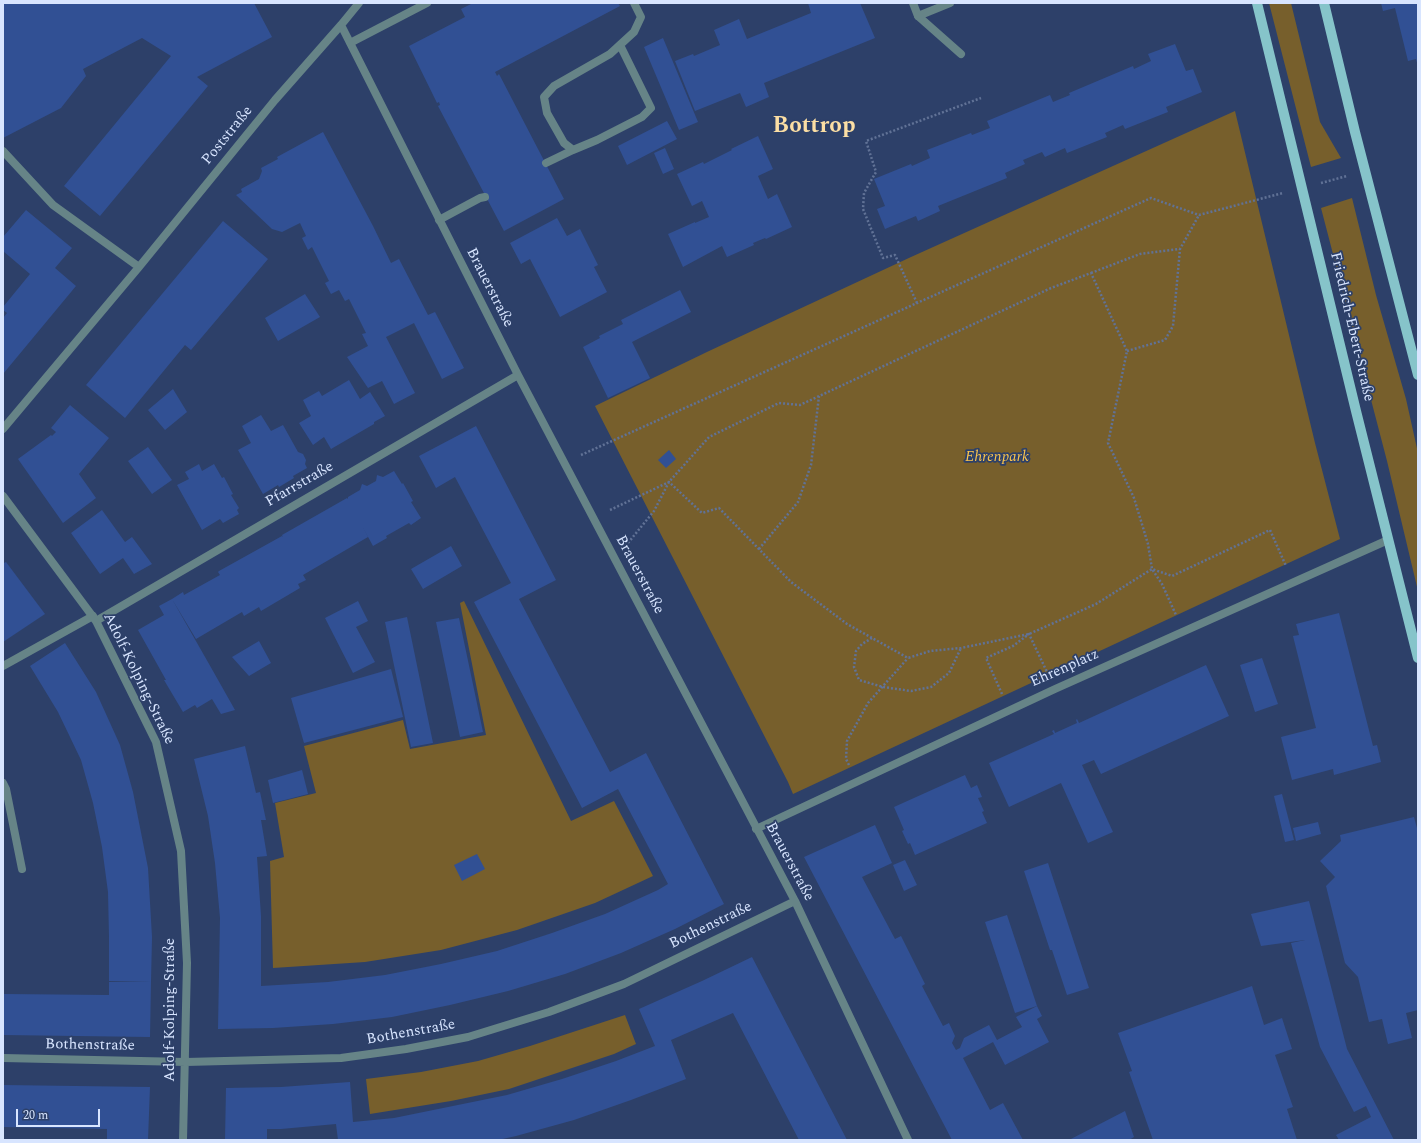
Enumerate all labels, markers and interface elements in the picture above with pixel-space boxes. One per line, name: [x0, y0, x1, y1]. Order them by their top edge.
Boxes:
street label: Poststraße: [199, 103, 257, 169]
district label: Bottrop: [773, 113, 855, 141]
street label: Brauerstraße: [461, 245, 517, 331]
street label: Friedrich-Ebert-Straße: [1325, 251, 1377, 403]
park label: Ehrenpark: [965, 449, 1029, 467]
street label: Pfarrstraße: [263, 458, 337, 512]
street label: Brauerstraße: [611, 533, 667, 617]
street label: Adolf-Kolping-Straße: [98, 610, 178, 748]
street label: Ehrenplatz: [1028, 646, 1102, 692]
street label: Brauerstraße: [761, 820, 817, 904]
street label: Bothenstraße: [667, 898, 755, 954]
street label: Adolf-Kolping-Straße: [162, 938, 180, 1082]
street label: Bothenstraße: [365, 1016, 457, 1050]
street label: Bothenstraße: [45, 1036, 135, 1056]
scale bar: [18, 1101, 102, 1127]
text: 20 m: [23, 1106, 48, 1125]

